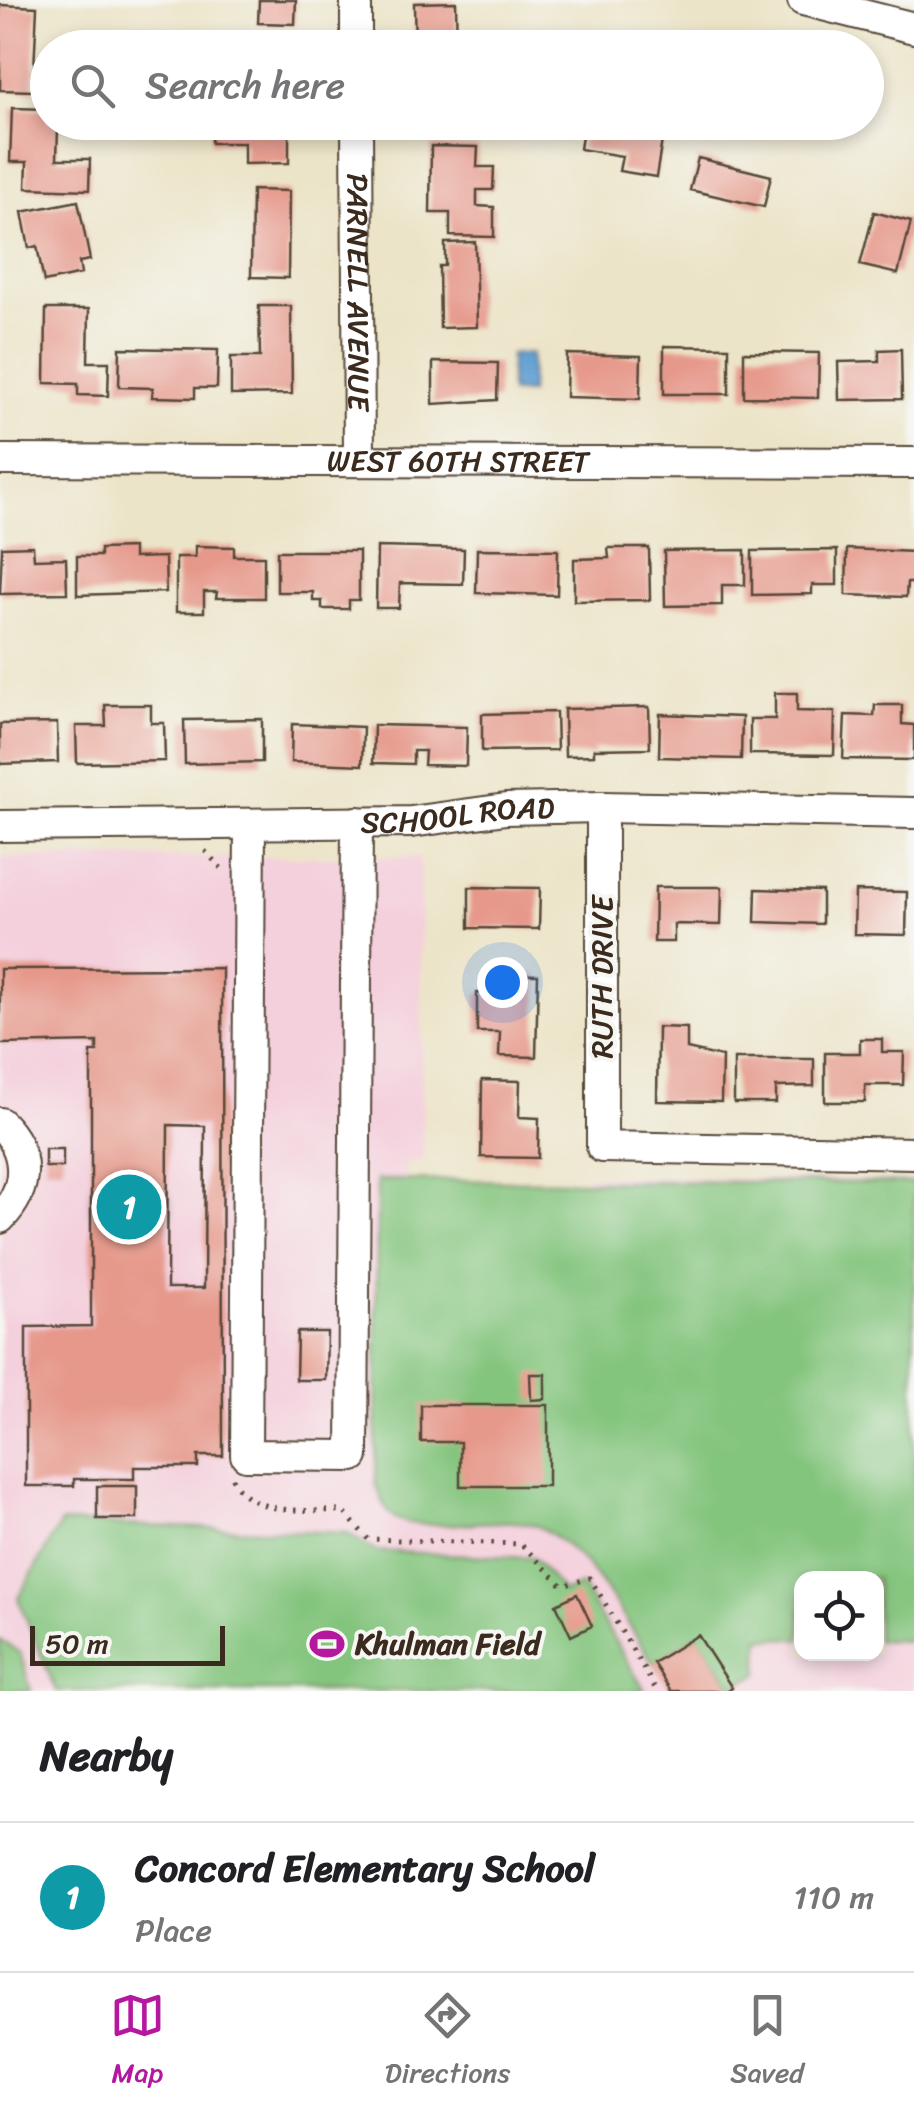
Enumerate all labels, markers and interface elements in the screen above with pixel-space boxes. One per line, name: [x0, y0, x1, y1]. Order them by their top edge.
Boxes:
search box: [30, 30, 884, 140]
text: Search here: [145, 52, 345, 119]
icon: search: [65, 58, 120, 113]
street label: PARNELL AVENUE: [330, 173, 386, 413]
street label: WEST 60TH STREET: [327, 434, 591, 489]
street label: SCHOOL ROAD: [360, 781, 555, 849]
street label: RUTH DRIVE: [575, 893, 629, 1058]
your location: [477, 957, 528, 1008]
pin: 1: [96, 1170, 162, 1244]
map controls: [794, 1571, 884, 1661]
button: locate: [794, 1571, 884, 1661]
place label: Khulman Field: [354, 1617, 542, 1671]
text: 50 m: [45, 1619, 109, 1668]
scale bar: [30, 1621, 225, 1666]
sports icon: Khulman Field: [308, 1625, 346, 1663]
text: Nearby: [40, 1719, 173, 1793]
text: Concord Elementary School: [135, 1835, 595, 1902]
text: 1: [66, 1869, 79, 1926]
text: 110 m: [793, 1869, 874, 1926]
text: Place: [135, 1902, 212, 1959]
tab: Map: [110, 1988, 165, 2097]
tab: Directions: [385, 1988, 510, 2097]
tab: Saved: [730, 1988, 804, 2097]

